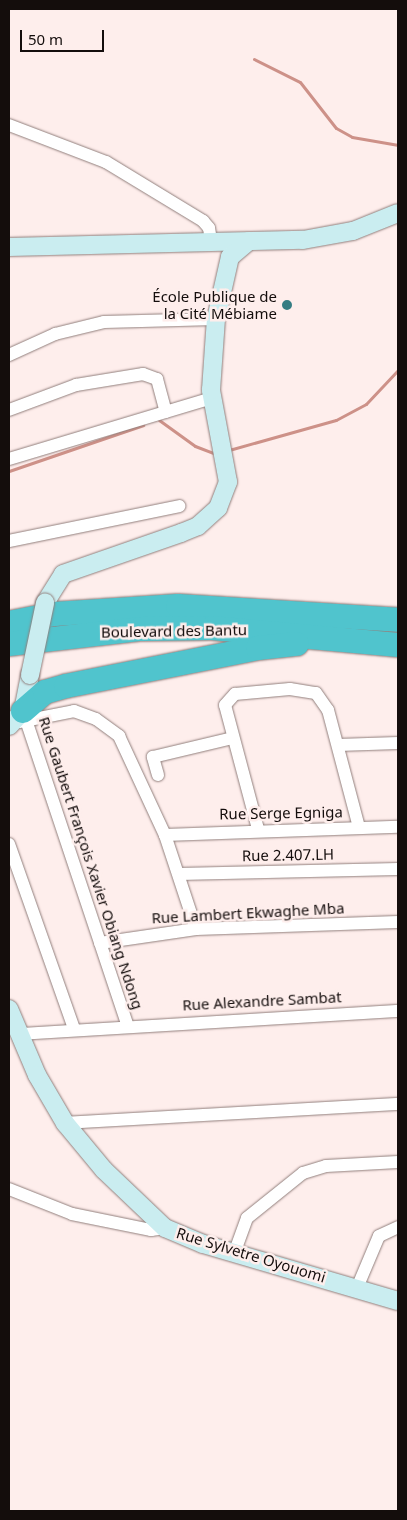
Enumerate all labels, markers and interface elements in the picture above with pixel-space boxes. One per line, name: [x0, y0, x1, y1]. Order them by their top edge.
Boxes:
scale bar: [22, 20, 106, 52]
text: 50 m: [28, 29, 63, 49]
place label: École Publique de la Cité Mébiame: [152, 287, 277, 322]
marker: École Publique de la Cité Mébiame: [281, 299, 293, 311]
street label: Boulevard des Bantu: [101, 621, 247, 641]
street label: Rue Gaubert François Xavier Obiang Ndong: [35, 715, 147, 1011]
street label: Rue Serge Egniga: [219, 803, 343, 823]
street label: Rue 2.407.LH: [242, 845, 334, 865]
street label: Rue Lambert Ekwaghe Mba: [151, 899, 345, 927]
street label: Rue Alexandre Sambat: [182, 988, 342, 1014]
street label: Rue Sylvetre Oyouomi: [174, 1224, 328, 1286]

